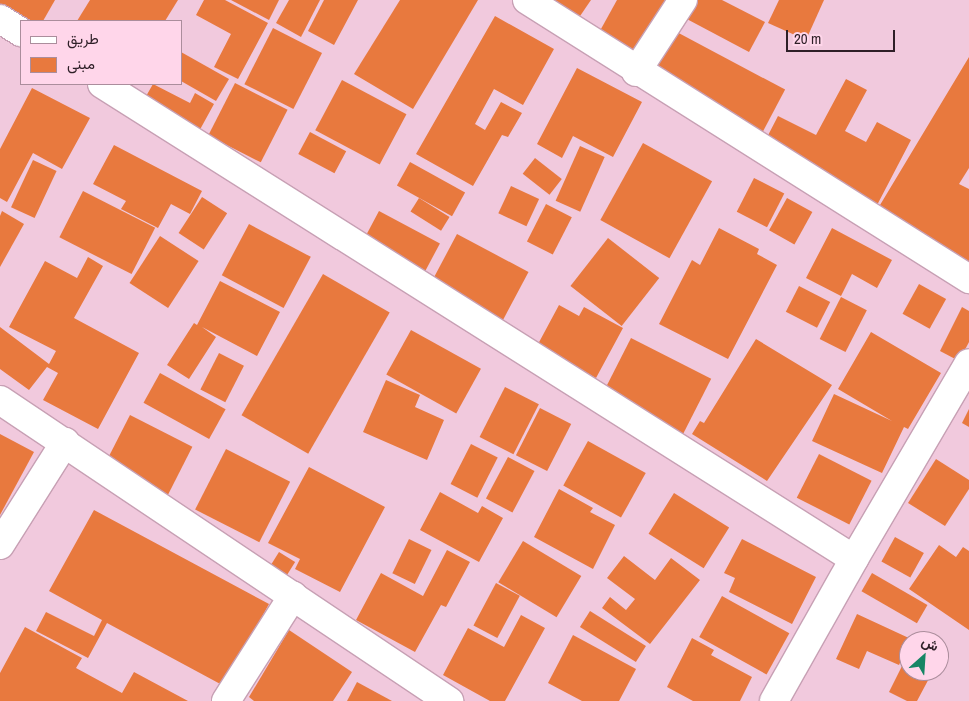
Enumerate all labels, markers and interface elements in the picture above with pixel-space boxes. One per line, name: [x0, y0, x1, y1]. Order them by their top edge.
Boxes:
legend: [20, 20, 182, 85]
scale bar: [789, 20, 898, 52]
text: طريق: [67, 28, 99, 49]
text: 20 m: [794, 28, 821, 49]
text: مبنى: [67, 53, 95, 74]
north arrow: [899, 631, 949, 681]
text: ش: [919, 632, 942, 655]

